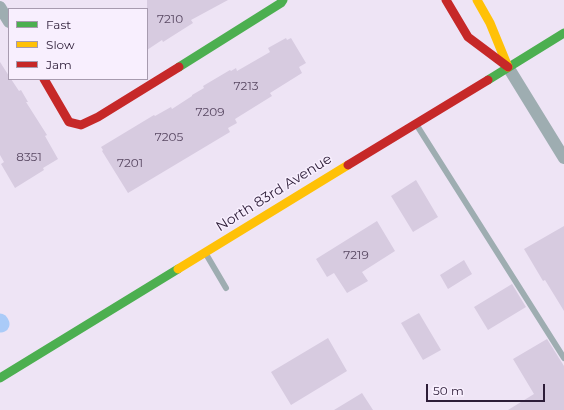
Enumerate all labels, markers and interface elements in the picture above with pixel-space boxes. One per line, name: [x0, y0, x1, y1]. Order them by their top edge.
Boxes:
legend: [8, 8, 148, 80]
house number: 7210: [157, 12, 183, 26]
text: Fast: [46, 17, 71, 32]
text: Slow: [46, 37, 75, 52]
text: Jam: [46, 57, 72, 72]
house number: 7213: [234, 79, 258, 93]
house number: 7209: [195, 105, 225, 119]
house number: 7205: [155, 130, 183, 144]
house number: 8351: [16, 150, 42, 164]
street label: North 83rd Avenue: [213, 151, 335, 235]
house number: 7201: [117, 156, 143, 170]
house number: 7219: [343, 248, 369, 262]
scale bar: [428, 376, 547, 402]
text: 50 m: [433, 383, 464, 398]

